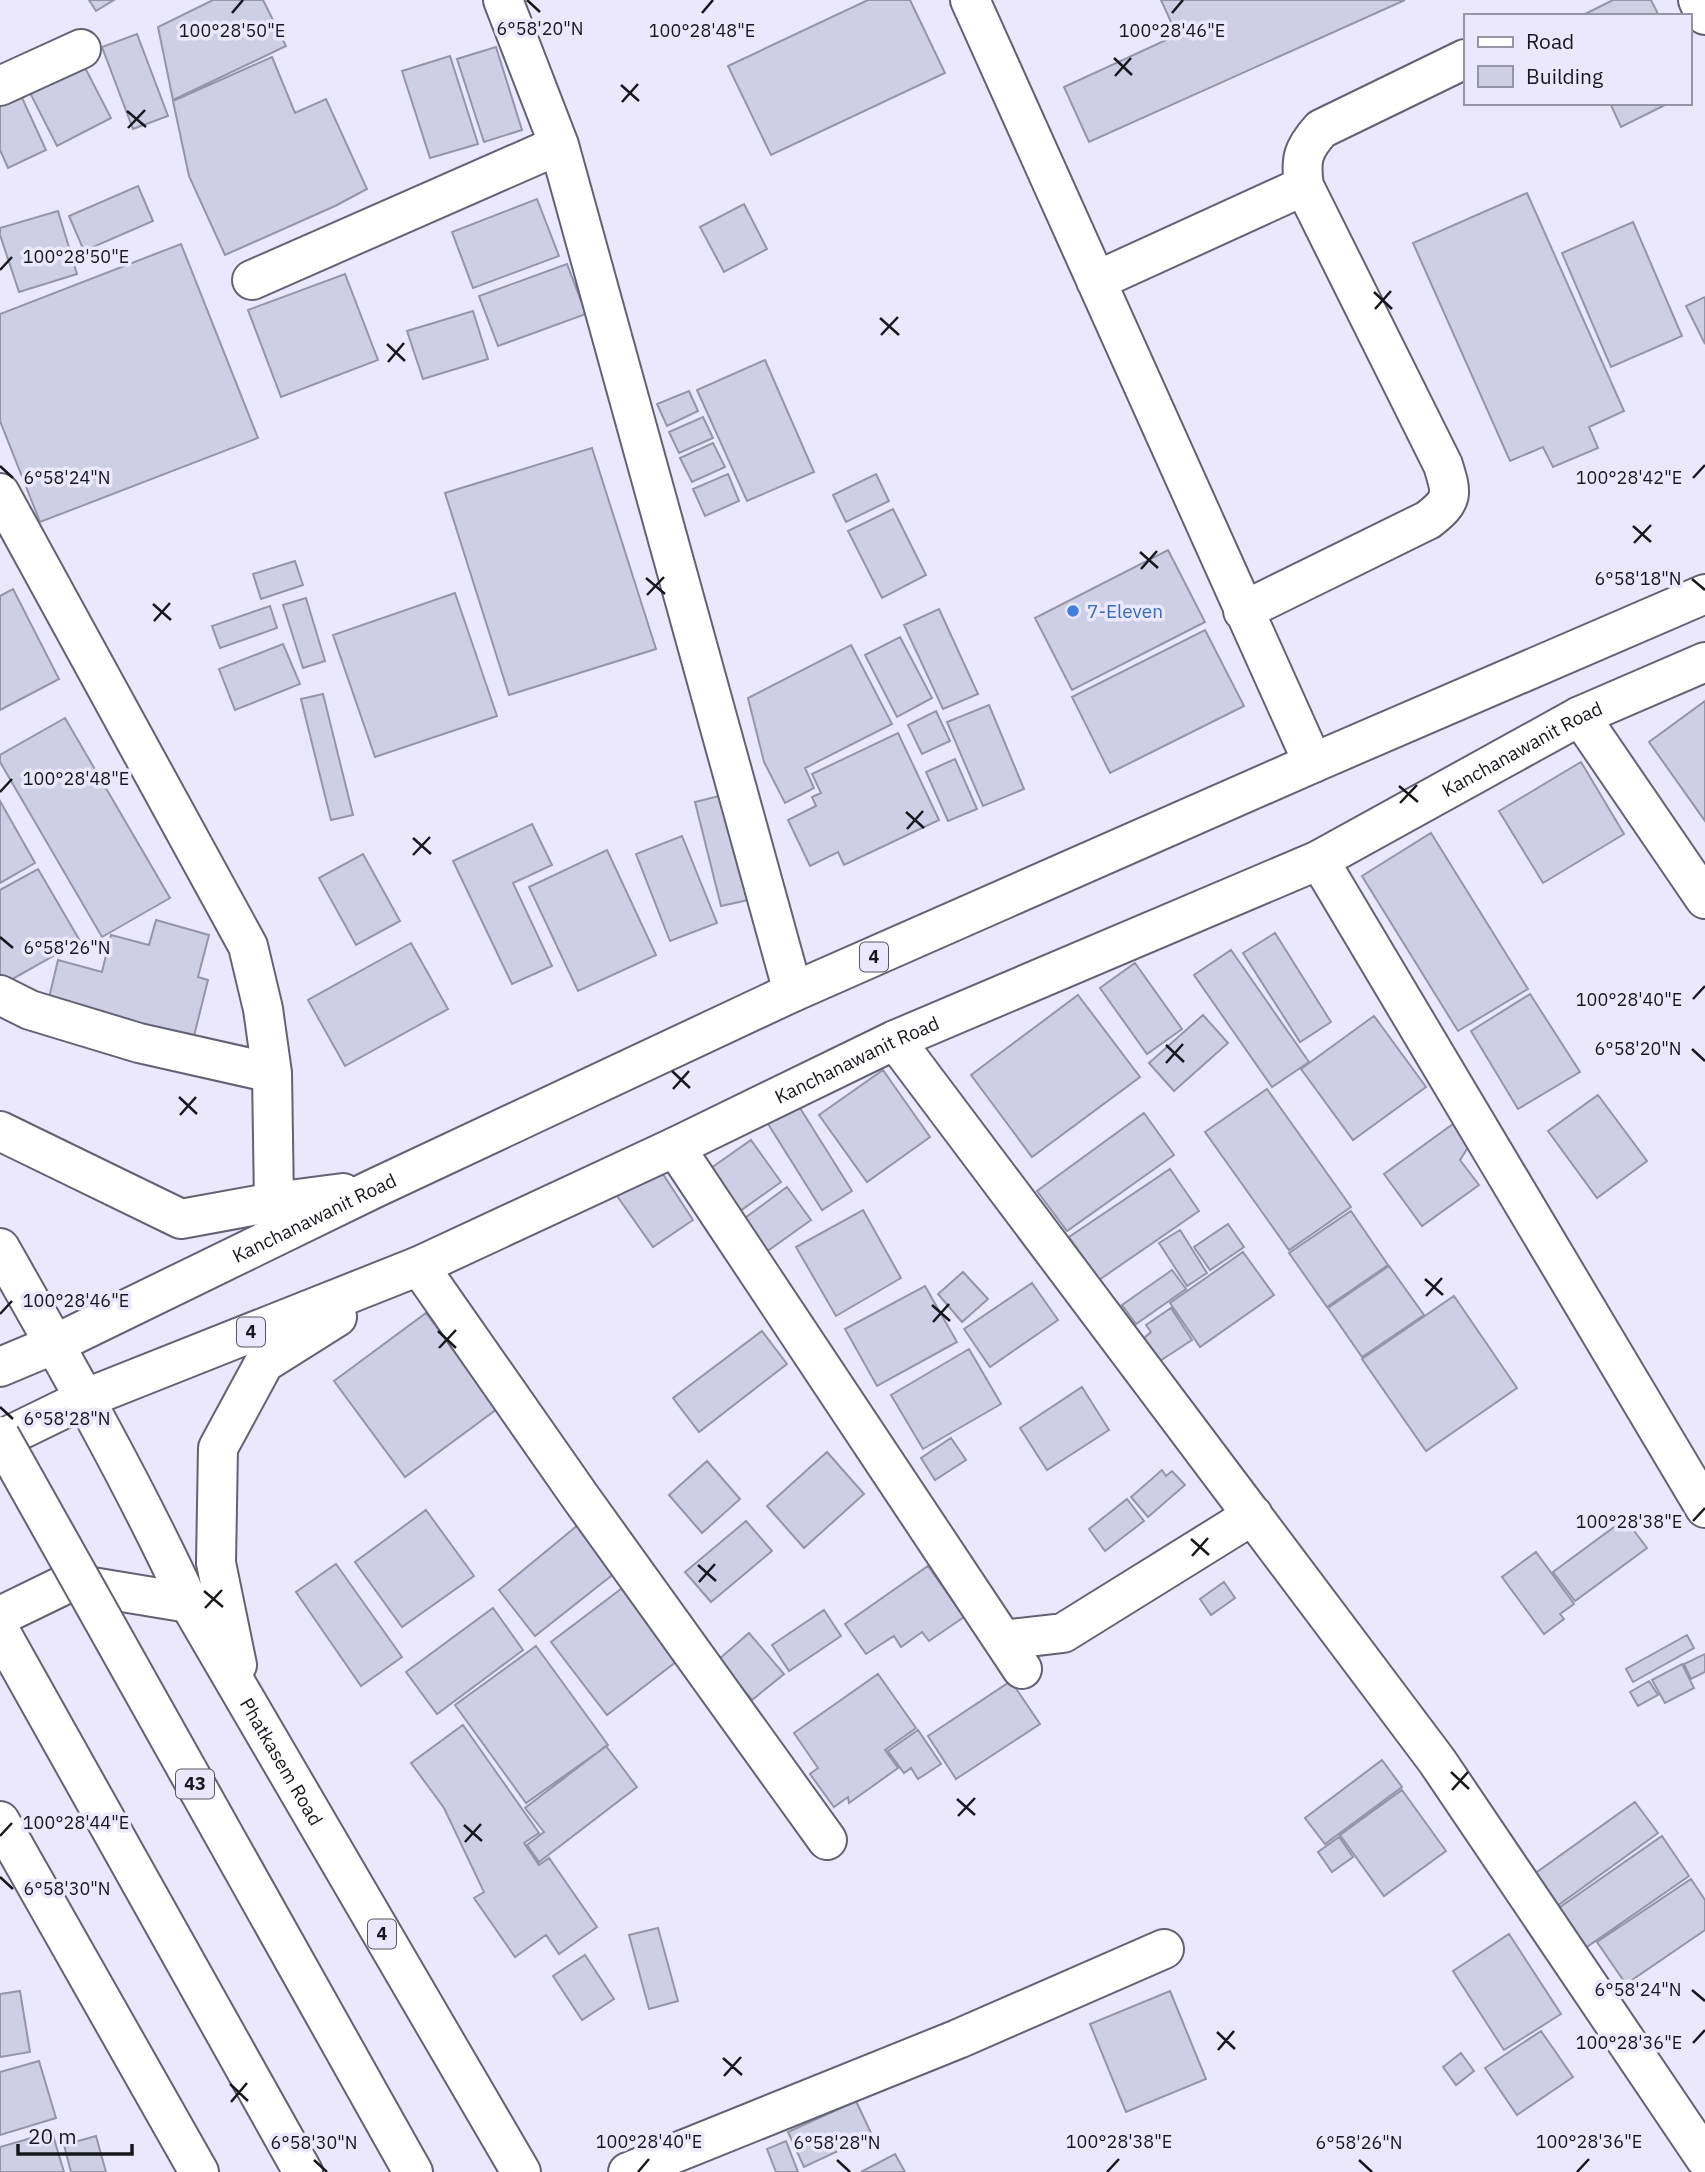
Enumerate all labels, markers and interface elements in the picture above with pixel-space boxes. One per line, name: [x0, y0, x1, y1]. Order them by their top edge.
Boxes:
legend: [1464, 14, 1691, 105]
text: 6°58'20"N: [496, 17, 584, 40]
text: 100°28'50"E: [179, 19, 285, 42]
text: 100°28'48"E: [649, 19, 755, 42]
text: 100°28'46"E: [1119, 19, 1225, 42]
text: Road: [1526, 27, 1574, 55]
text: Building: [1526, 62, 1603, 90]
text: 100°28'50"E: [23, 245, 129, 268]
text: 6°58'24"N: [23, 466, 111, 489]
text: 100°28'42"E: [1576, 466, 1682, 489]
text: 6°58'18"N: [1594, 567, 1682, 590]
place label: 7-Eleven: [1087, 599, 1163, 623]
marker: 7-Eleven: [1065, 603, 1081, 619]
street label: Kanchanawanit Road: [1437, 696, 1606, 802]
text: 100°28'48"E: [23, 767, 129, 790]
text: 6°58'26"N: [23, 936, 111, 959]
road number: 4: [860, 942, 888, 972]
text: 100°28'40"E: [1576, 988, 1682, 1011]
street label: Kanchanawanit Road: [771, 1011, 943, 1109]
text: 6°58'20"N: [1594, 1037, 1682, 1060]
street label: Kanchanawanit Road: [228, 1168, 400, 1268]
text: 100°28'46"E: [23, 1289, 129, 1312]
road number: 4: [237, 1317, 265, 1346]
text: 6°58'28"N: [23, 1407, 111, 1430]
text: 100°28'38"E: [1576, 1510, 1682, 1533]
street label: Phatkasem Road: [235, 1694, 328, 1830]
road number: 43: [176, 1770, 214, 1798]
text: 100°28'44"E: [23, 1811, 129, 1834]
text: 6°58'30"N: [23, 1877, 111, 1900]
road number: 4: [368, 1920, 396, 1948]
text: 6°58'24"N: [1594, 1978, 1682, 2001]
text: 100°28'36"E: [1576, 2031, 1682, 2054]
scale bar: [18, 2112, 131, 2156]
text: 20 m: [28, 2122, 77, 2150]
text: 100°28'40"E: [596, 2130, 702, 2153]
text: 100°28'38"E: [1066, 2130, 1172, 2153]
text: 100°28'36"E: [1536, 2130, 1642, 2153]
text: 6°58'30"N: [270, 2131, 358, 2154]
text: 6°58'28"N: [793, 2131, 881, 2154]
text: 6°58'26"N: [1315, 2131, 1403, 2154]

